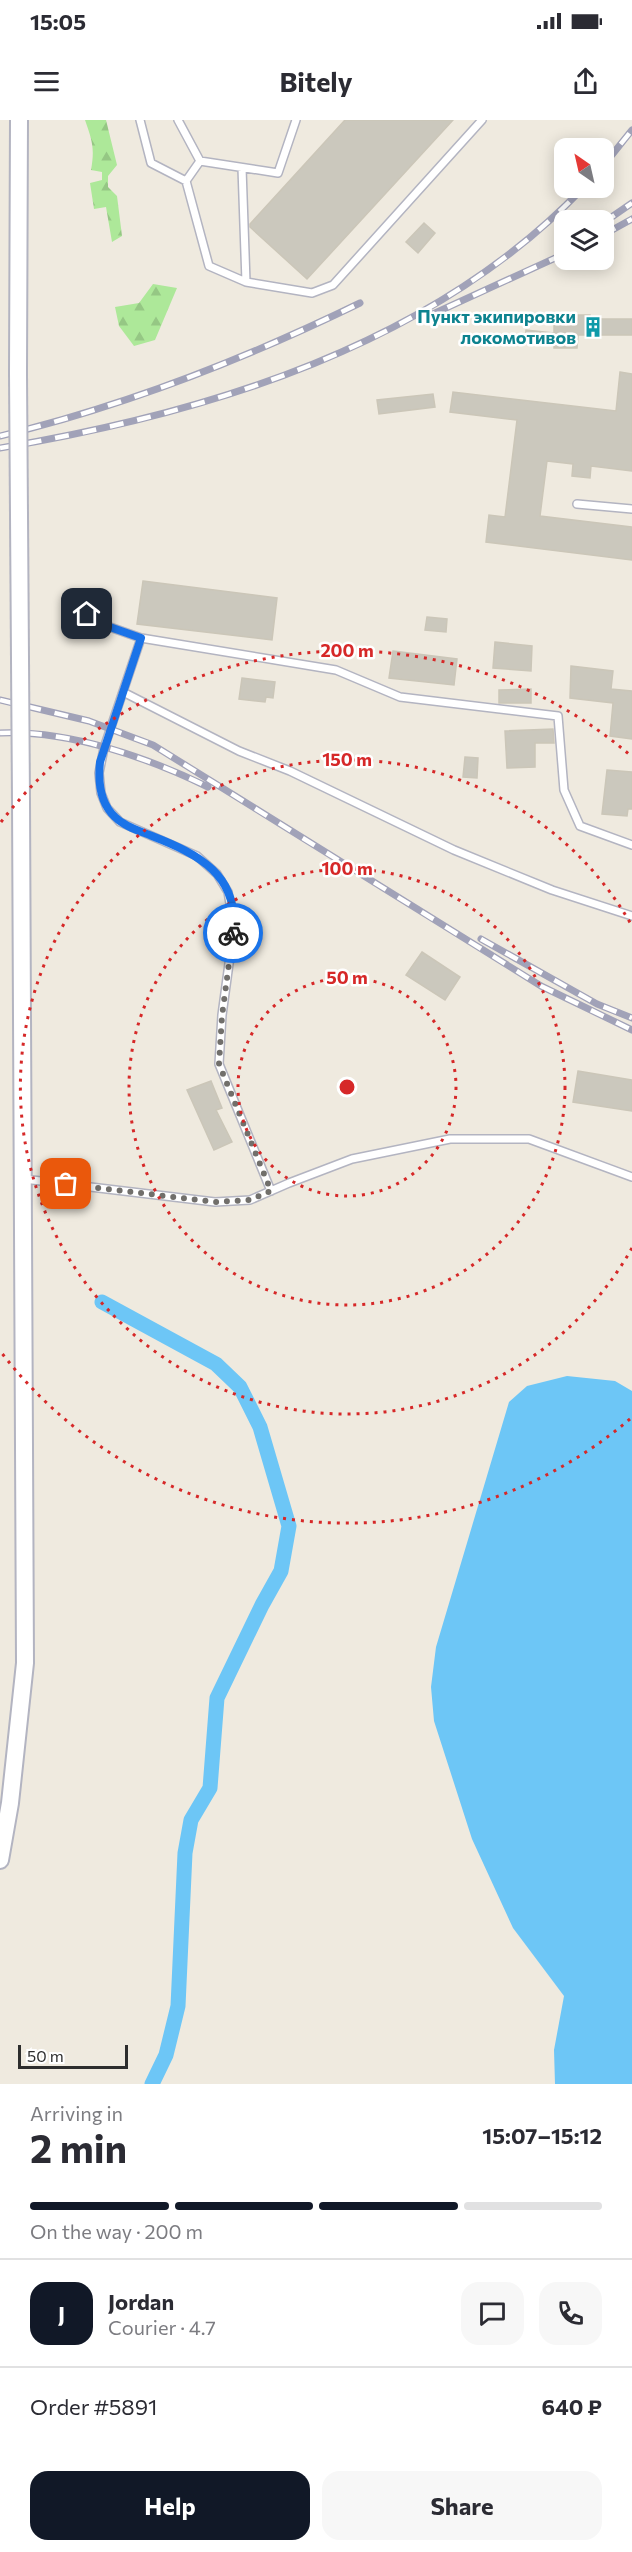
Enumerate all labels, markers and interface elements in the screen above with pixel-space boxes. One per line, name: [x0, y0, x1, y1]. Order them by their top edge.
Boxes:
text: 15:05: [30, 8, 86, 35]
icon: menu: [30, 65, 63, 98]
text: Bitely: [279, 65, 353, 98]
icon: share: [569, 65, 602, 98]
north arrow: [554, 138, 614, 198]
map controls: [554, 138, 614, 270]
button: layers: [554, 210, 614, 270]
place label: Пункт экипировки локомотивов: [417, 305, 576, 348]
building icon: Пункт экипировки локомотивов: [581, 315, 605, 339]
pin: [61, 588, 112, 639]
icon: home: [70, 597, 103, 630]
text: 200 m: [320, 639, 374, 661]
text: 150 m: [322, 748, 372, 770]
text: 100 m: [321, 857, 373, 879]
courier: [203, 903, 263, 963]
icon: bike: [217, 917, 250, 950]
text: 50 m: [326, 966, 368, 988]
centre of rings: [337, 1077, 357, 1097]
pin: [40, 1158, 91, 1209]
icon: bag: [49, 1167, 82, 1200]
scale bar: [18, 2042, 128, 2070]
text: 50 m: [27, 2046, 64, 2065]
text: Arriving in: [30, 2101, 123, 2125]
text: 15:07–15:12: [482, 2122, 602, 2149]
text: 2 min: [30, 2123, 127, 2171]
text: On the way · 200 m: [30, 2219, 203, 2243]
button: chat: [461, 2282, 524, 2345]
button: phone: [539, 2282, 602, 2345]
text: Jordan: [108, 2288, 174, 2315]
text: J: [58, 2300, 65, 2327]
text: Courier · 4.7: [108, 2315, 216, 2339]
text: Order #5891: [30, 2393, 157, 2420]
text: 640 ₽: [542, 2393, 602, 2420]
button: Help: [30, 2471, 310, 2540]
button: Share: [322, 2471, 602, 2540]

